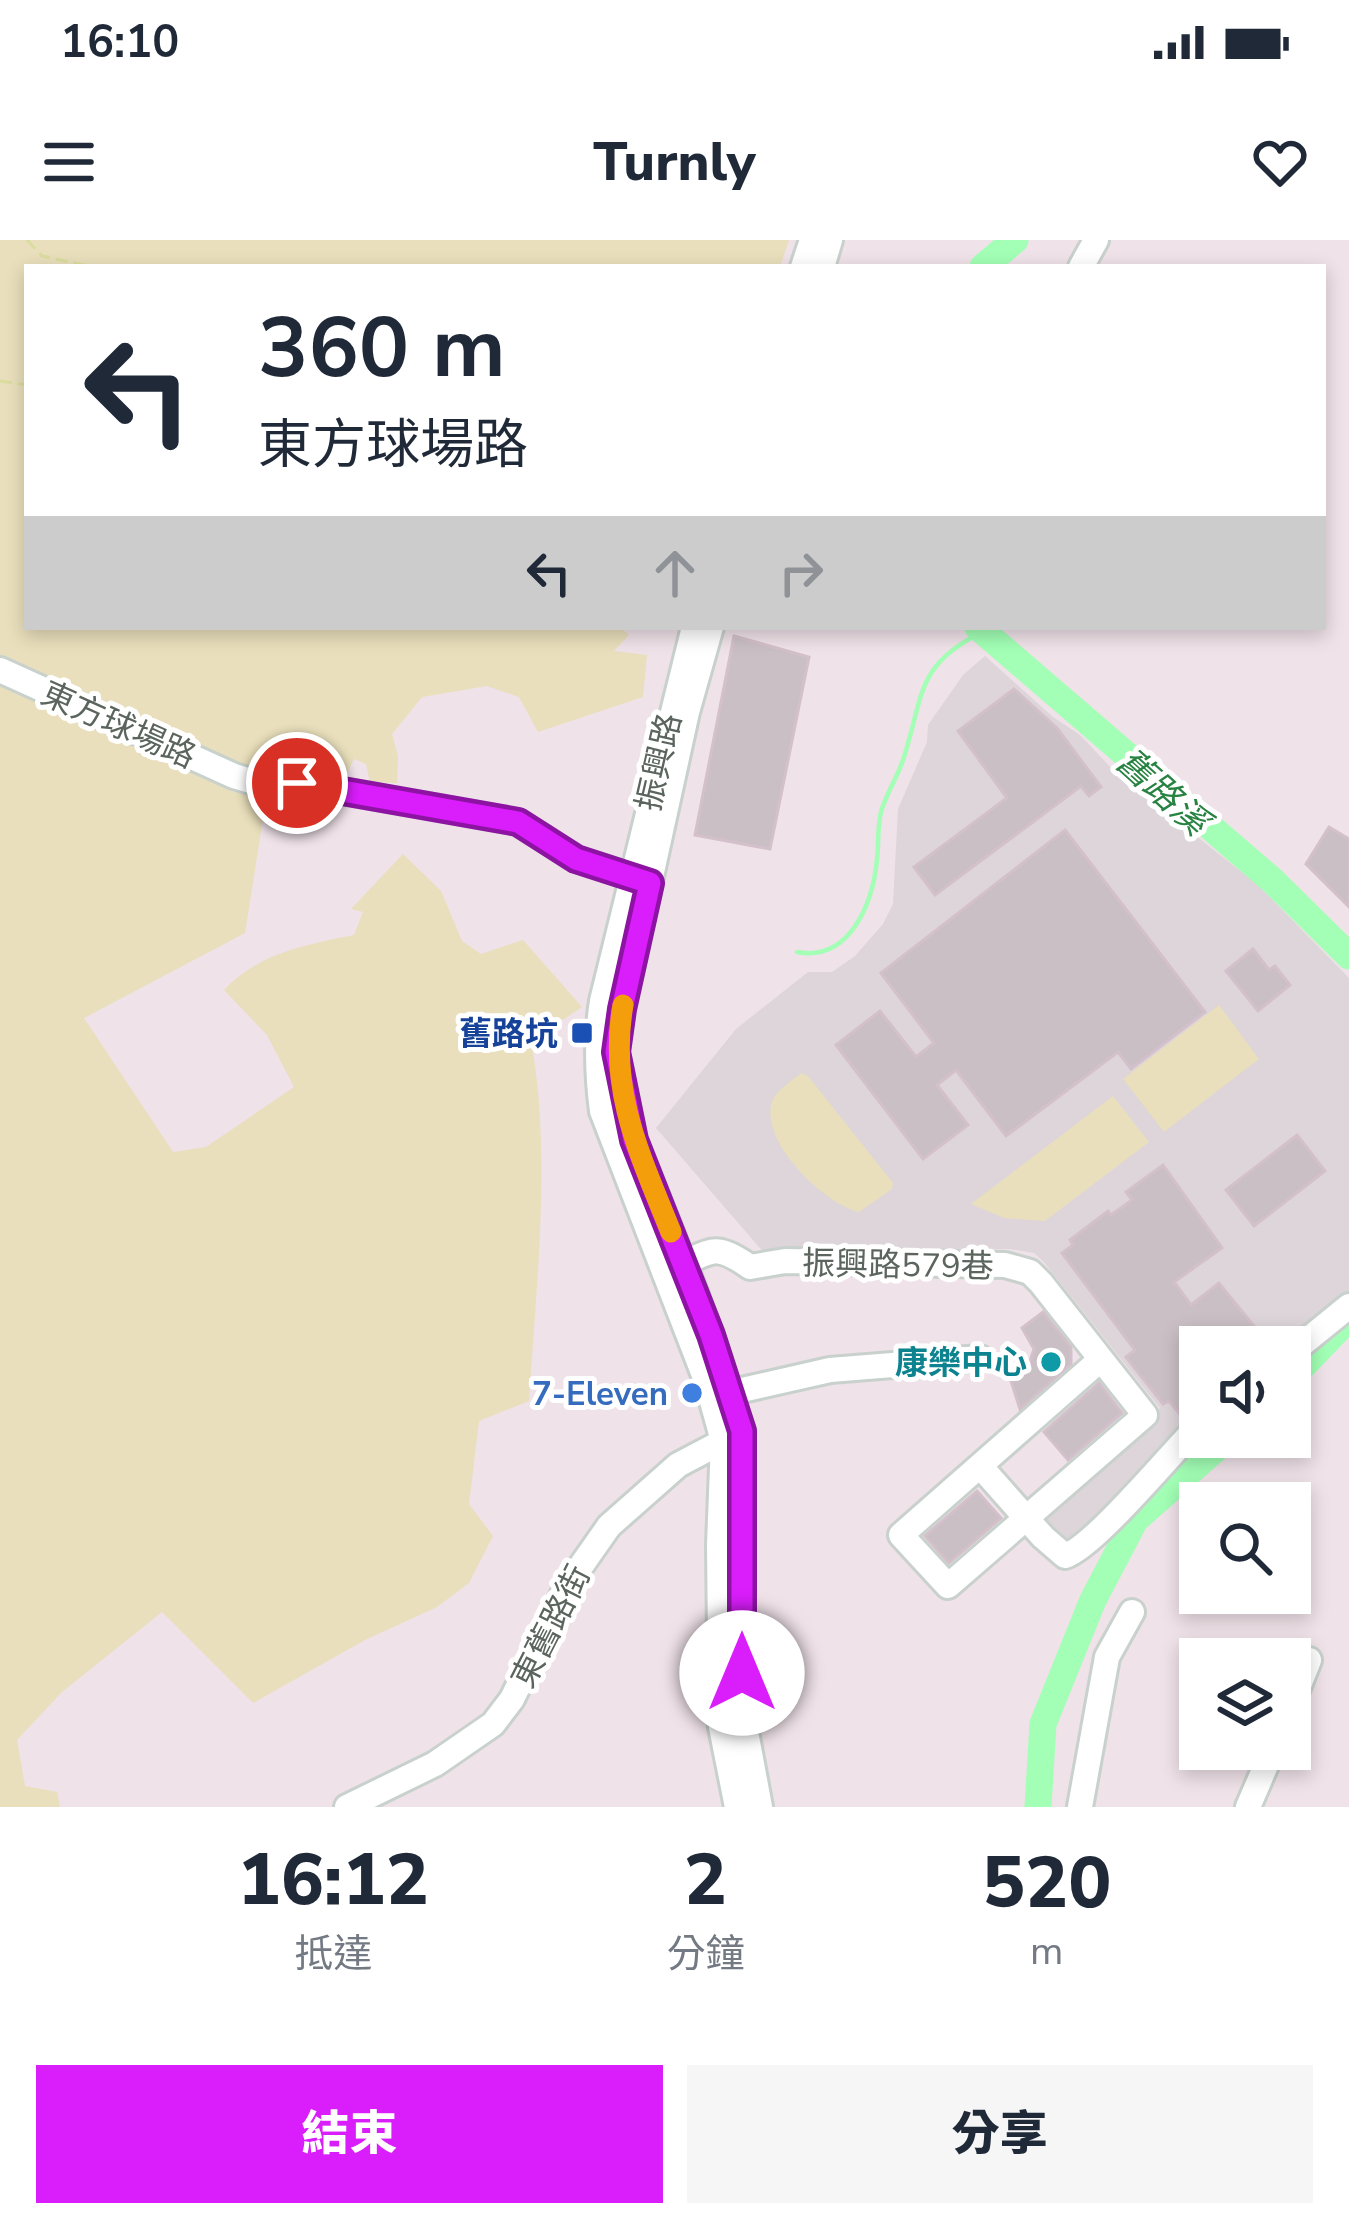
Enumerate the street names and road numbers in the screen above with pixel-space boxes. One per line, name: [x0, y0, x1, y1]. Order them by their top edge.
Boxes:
street label: 東方球場路: [34, 671, 203, 779]
street label: 振興路: [626, 709, 693, 816]
street label: 振興路579巷: [802, 1241, 994, 1290]
street label: 東舊路街: [501, 1558, 601, 1696]

